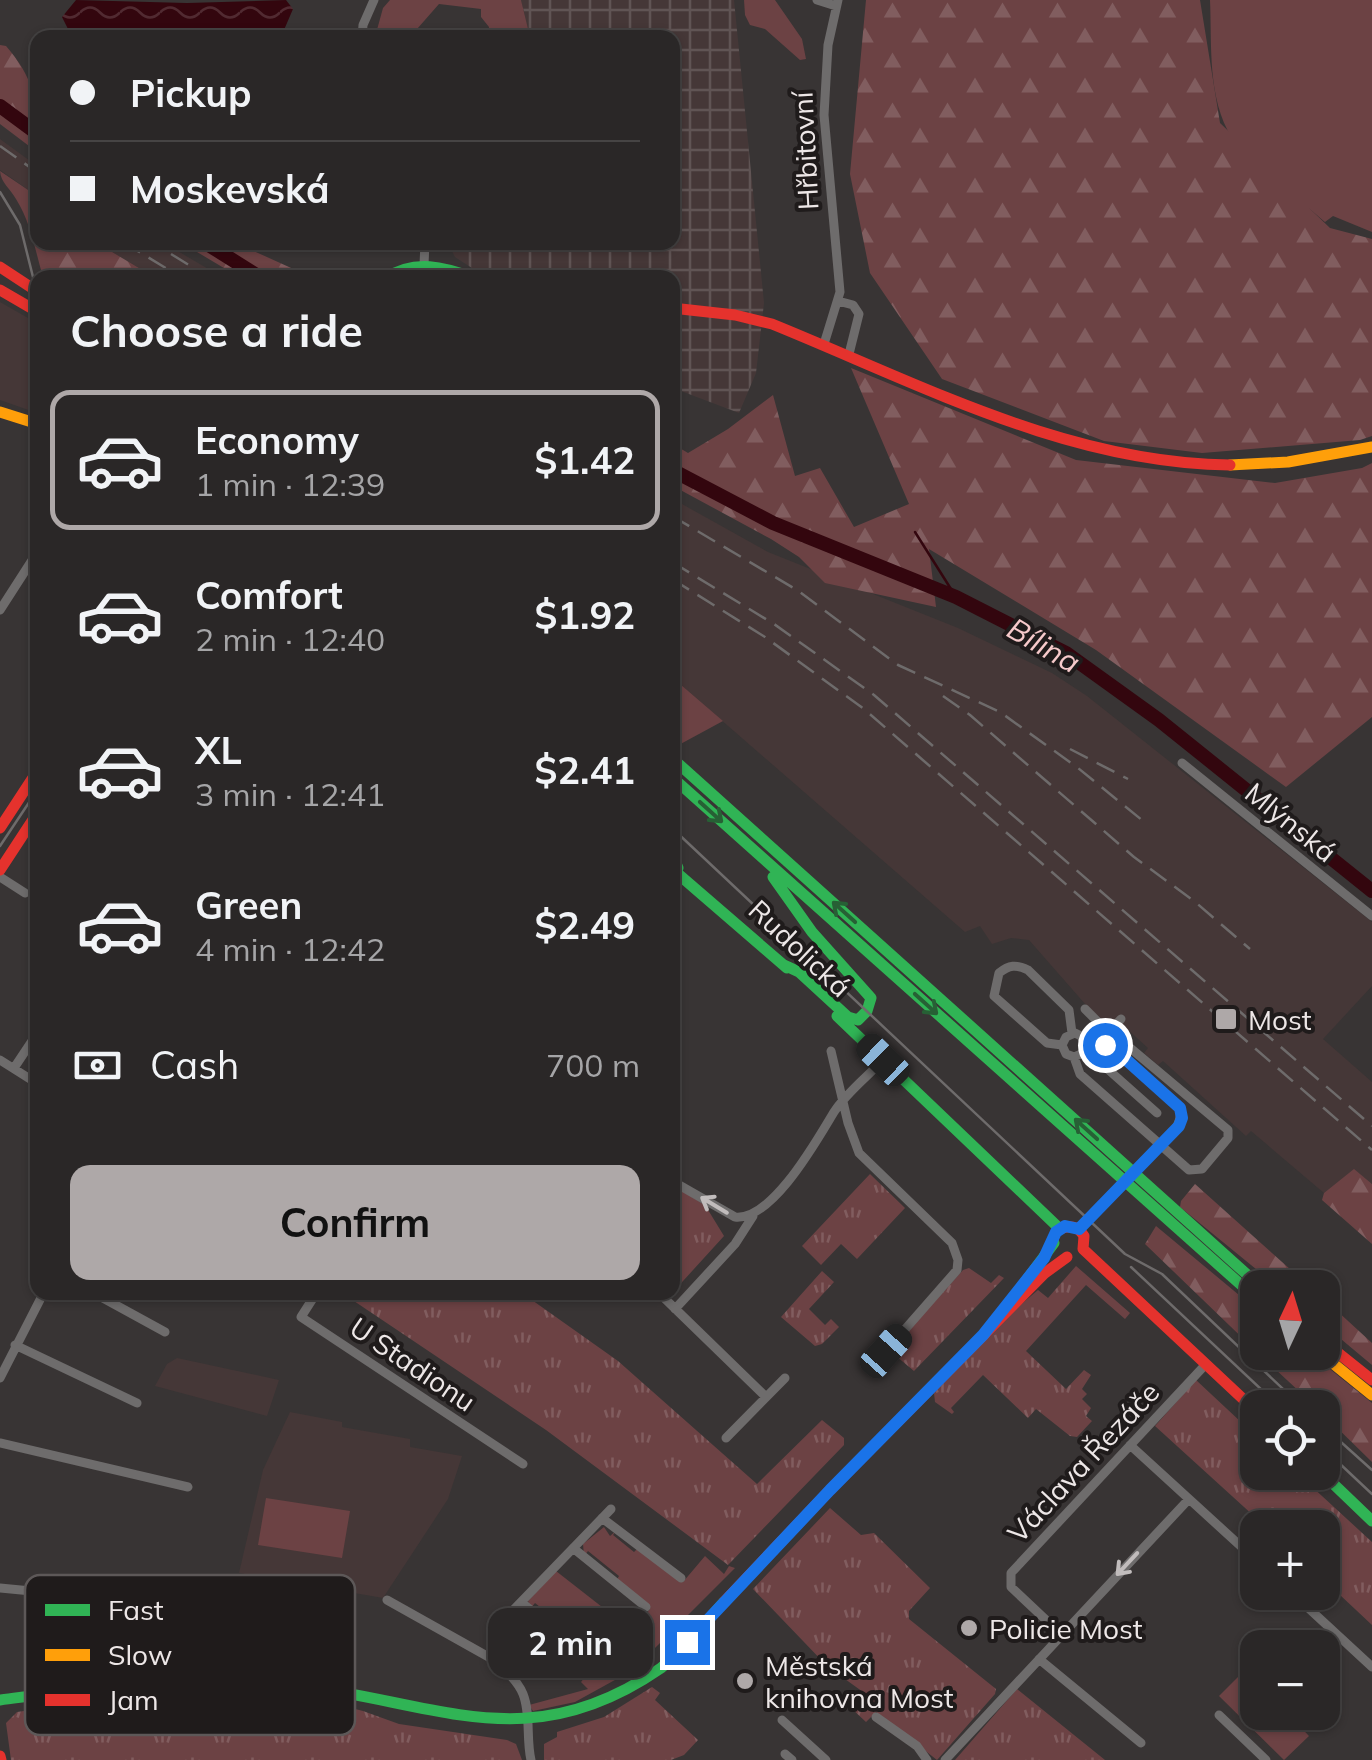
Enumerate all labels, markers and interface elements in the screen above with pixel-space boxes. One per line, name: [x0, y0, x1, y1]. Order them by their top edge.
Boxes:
text: Pickup: [130, 69, 252, 117]
street label: Hřbitovní: [784, 90, 826, 211]
text: Moskevská: [130, 165, 330, 213]
text: Choose a ride: [70, 302, 363, 358]
icon: car: [75, 415, 165, 505]
text: Economy: [195, 416, 359, 464]
text: $1.42: [534, 436, 635, 484]
text: 1 min · 12:39: [195, 464, 385, 504]
icon: car: [75, 570, 165, 660]
text: Comfort: [195, 571, 343, 619]
text: $1.92: [534, 591, 635, 639]
water label: Bílina: [1001, 609, 1087, 681]
text: 2 min · 12:40: [195, 619, 385, 659]
icon: car: [75, 725, 165, 815]
text: XL: [195, 726, 242, 774]
text: $2.41: [534, 746, 635, 794]
text: 3 min · 12:41: [195, 774, 385, 814]
street label: Mlýnská: [1238, 775, 1344, 869]
one-way arrow: [698, 800, 723, 823]
icon: car: [75, 880, 165, 970]
text: Green: [195, 881, 302, 929]
street label: Rudolická: [742, 892, 858, 1004]
one-way arrow: [832, 900, 857, 923]
text: $2.49: [534, 901, 635, 949]
text: 4 min · 12:42: [195, 929, 385, 969]
one-way arrow: [913, 993, 938, 1016]
place label: Most: [1248, 1002, 1312, 1037]
marker: Most: [1213, 1006, 1239, 1032]
route start: [1083, 1023, 1128, 1068]
car: [851, 1028, 915, 1092]
icon: cash: [70, 1038, 125, 1093]
text: Cash: [150, 1041, 239, 1089]
text: 700 m: [546, 1045, 640, 1085]
one-way arrow: [1074, 1117, 1099, 1140]
button: Confirm: [70, 1165, 640, 1280]
one-way arrow: [700, 1195, 729, 1215]
north arrow: [1240, 1270, 1340, 1370]
map controls: [1240, 1270, 1340, 1730]
street label: U Stadionu: [344, 1309, 482, 1419]
car: [855, 1319, 917, 1383]
street label: Václava Řezáče: [1000, 1375, 1166, 1549]
button: locate: [1240, 1390, 1340, 1490]
button: +: [1240, 1510, 1340, 1610]
one-way arrow: [1115, 1552, 1139, 1576]
legend: [25, 1575, 355, 1735]
text: Fast: [108, 1592, 164, 1627]
callout: 2 min: [487, 1607, 652, 1677]
place label: Policie Most: [989, 1611, 1143, 1646]
marker: Policie Most: [958, 1617, 980, 1639]
route end: [665, 1620, 710, 1665]
text: 2 min: [528, 1623, 613, 1663]
button: −: [1240, 1630, 1340, 1730]
text: Slow: [108, 1637, 172, 1672]
place label: Městská knihovna Most: [765, 1648, 954, 1715]
marker: Městská knihovna Most: [734, 1670, 756, 1692]
text: Jam: [108, 1682, 159, 1717]

